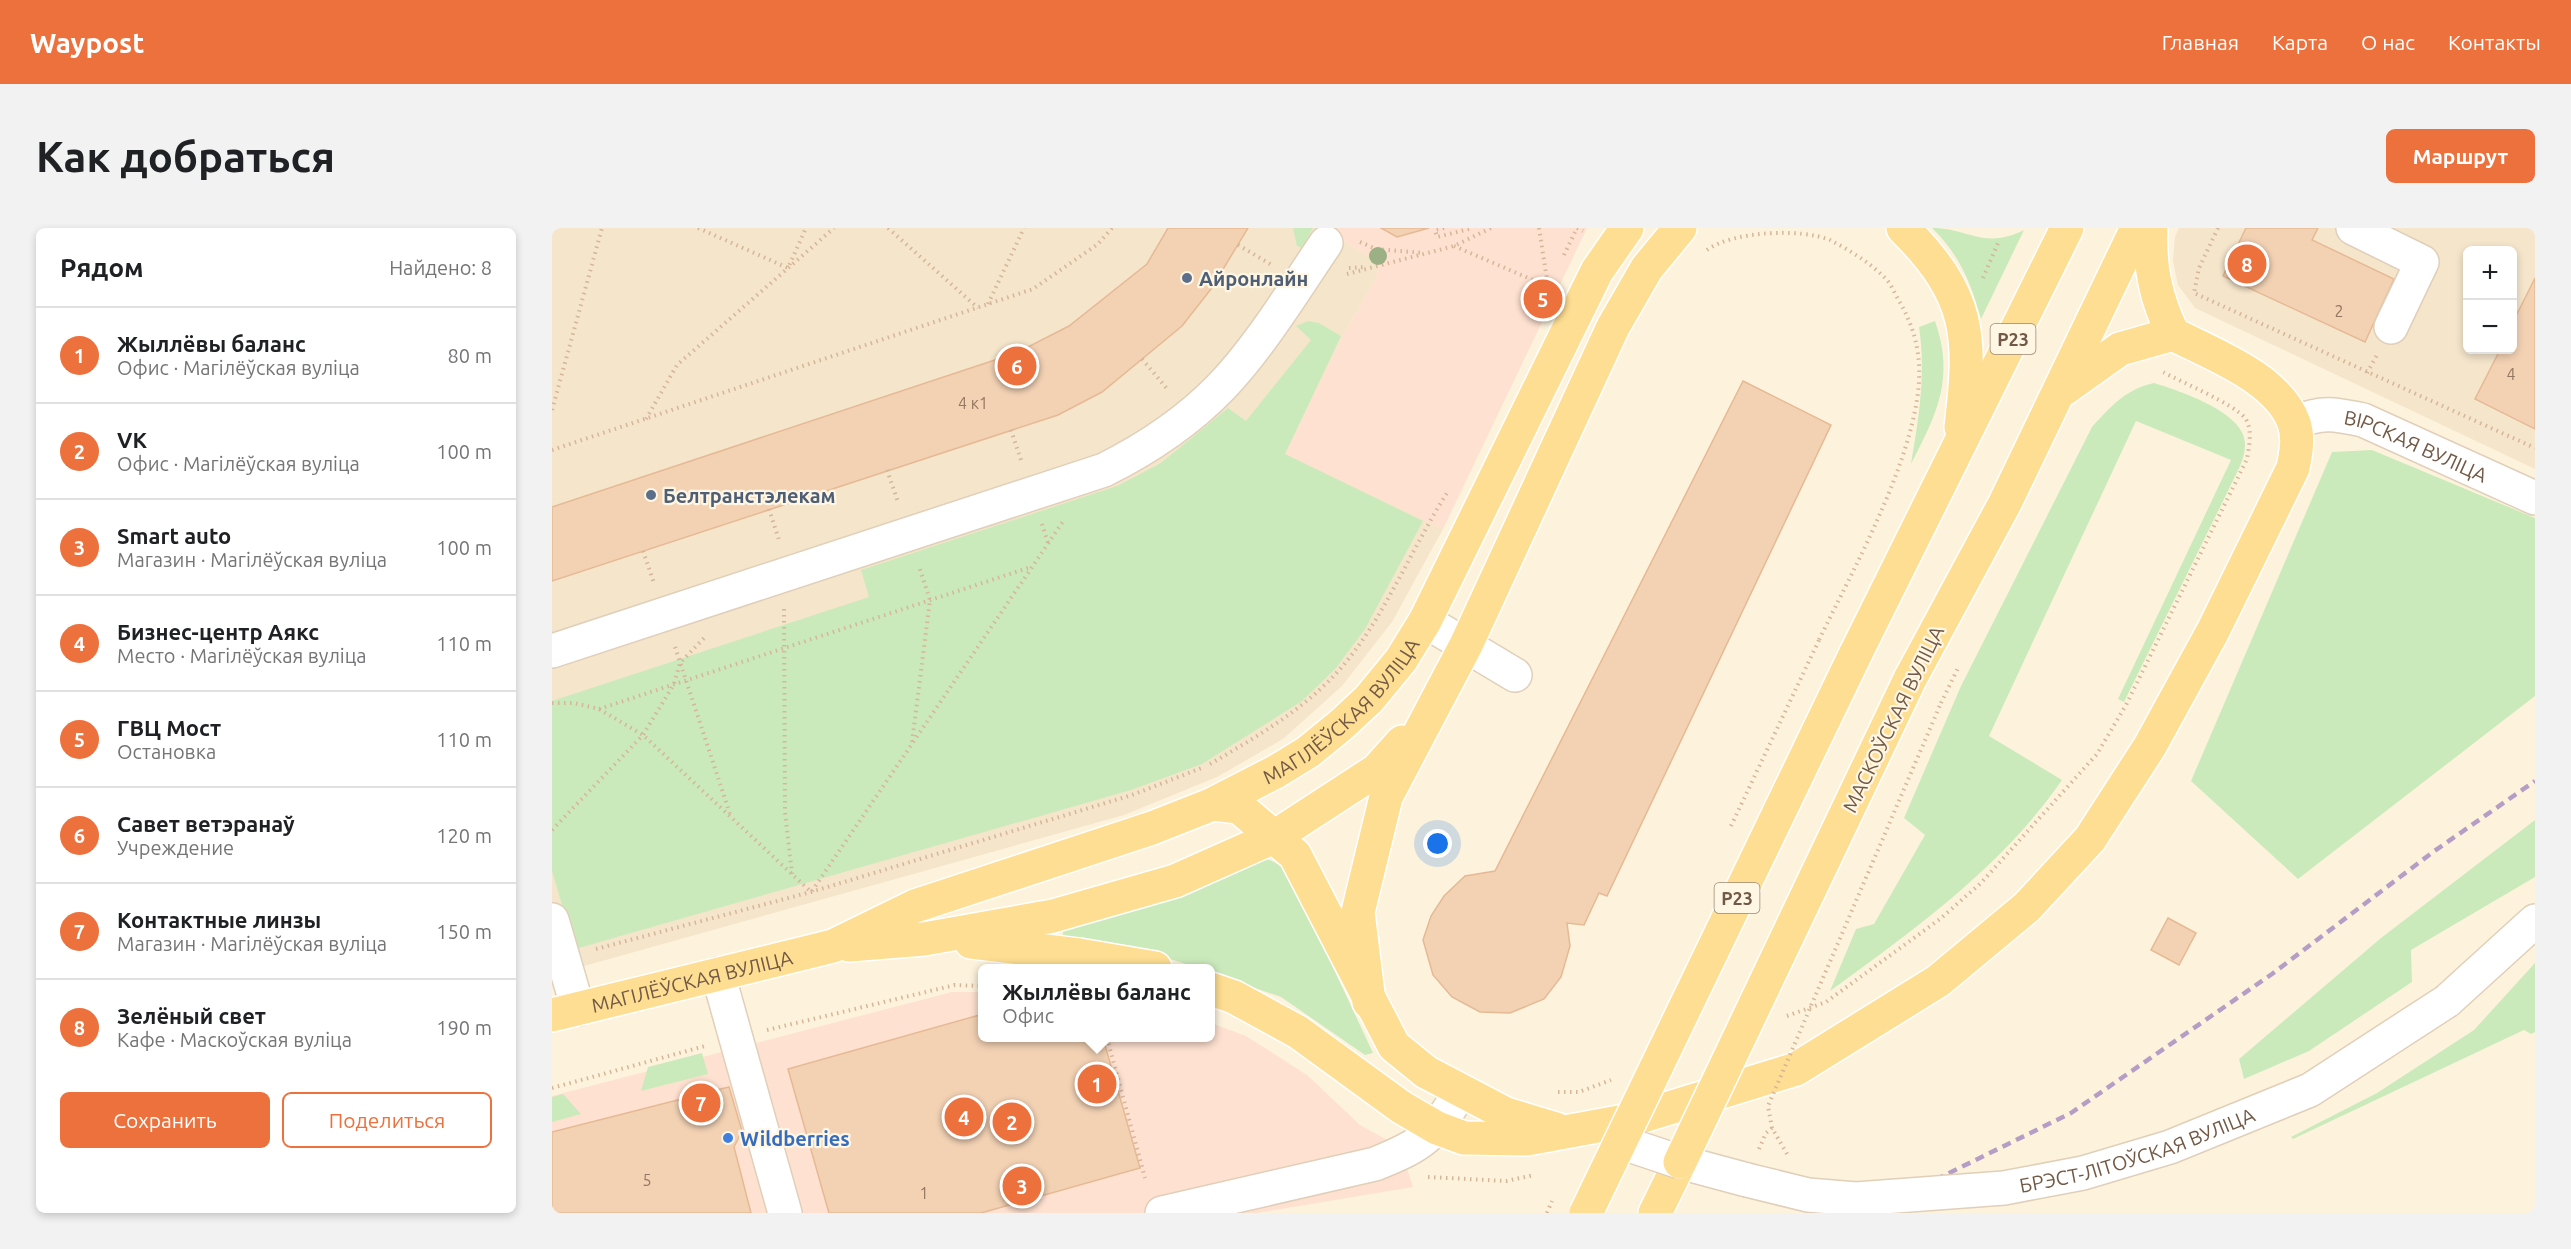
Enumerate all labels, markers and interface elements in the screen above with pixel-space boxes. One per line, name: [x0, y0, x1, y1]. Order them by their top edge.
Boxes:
text: Waypost: [30, 27, 144, 58]
text: Главная: [2162, 30, 2239, 54]
text: Карта: [2272, 30, 2328, 54]
text: О нас: [2361, 30, 2415, 54]
text: Контакты: [2448, 30, 2541, 54]
button: Маршрут: [2386, 129, 2535, 183]
text: Как добраться: [36, 133, 335, 180]
pin: 8: [2228, 242, 2266, 286]
map controls: [2463, 246, 2517, 354]
button: +: [2463, 246, 2517, 300]
text: Рядом: [60, 253, 144, 282]
text: Найдено: 8: [389, 256, 492, 279]
place label: Айронлайн: [1199, 267, 1308, 290]
marker: Айронлайн: [1180, 271, 1194, 285]
pin: 5: [1524, 276, 1562, 322]
button: −: [2463, 300, 2517, 354]
house number: 2: [2334, 302, 2344, 320]
road number: Р23: [1990, 324, 2036, 354]
text: Жыллёвы баланс: [117, 331, 306, 356]
text: 1: [74, 344, 85, 367]
text: 80 m: [448, 344, 492, 367]
pin: 6: [998, 344, 1036, 388]
text: Офис · Магілёўская вуліца: [117, 356, 360, 379]
house number: 4: [2506, 365, 2516, 383]
house number: 4 к1: [958, 394, 988, 412]
street label: ВІРСКАЯ ВУЛІЦА: [2342, 405, 2491, 486]
text: VK: [117, 427, 147, 452]
text: 2: [74, 440, 85, 463]
text: 100 m: [436, 440, 492, 463]
text: Офис · Магілёўская вуліца: [117, 452, 360, 475]
place label: Белтранстэлекам: [663, 484, 836, 507]
marker: Белтранстэлекам: [644, 488, 658, 502]
text: Smart auto: [117, 523, 231, 548]
text: 3: [74, 536, 85, 559]
text: 100 m: [436, 536, 492, 559]
text: Магазин · Магілёўская вуліца: [117, 548, 387, 571]
text: Бизнес-центр Аякс: [117, 619, 319, 644]
street label: МАСКОЎСКАЯ ВУЛІЦА: [1838, 622, 1948, 816]
text: 4: [74, 632, 85, 655]
text: 110 m: [436, 632, 492, 655]
street label: МАГІЛЁЎСКАЯ ВУЛІЦА: [1259, 634, 1423, 788]
text: Место · Магілёўская вуліца: [117, 644, 367, 667]
text: ГВЦ Мост: [117, 715, 221, 740]
text: 5: [74, 728, 85, 751]
text: 110 m: [436, 728, 492, 751]
text: Остановка: [117, 740, 216, 763]
text: Савет ветэранаў: [117, 811, 295, 836]
text: 6: [74, 824, 85, 847]
text: 120 m: [436, 824, 492, 847]
your location: [1423, 829, 1452, 858]
text: Учреждение: [117, 836, 234, 859]
road number: Р23: [1714, 883, 1760, 913]
text: Контактные линзы: [117, 907, 321, 932]
text: 7: [74, 920, 85, 943]
text: 150 m: [436, 920, 492, 943]
text: Магазин · Магілёўская вуліца: [117, 932, 387, 955]
street label: МАГІЛЁЎСКАЯ ВУЛІЦА: [589, 945, 795, 1016]
popup: [978, 964, 1215, 1042]
text: Жыллёвы баланс: [1002, 979, 1191, 1004]
text: Зелёный свет: [117, 1003, 266, 1028]
text: Офис: [1002, 1004, 1054, 1027]
text: 8: [74, 1016, 85, 1039]
text: 190 m: [436, 1016, 492, 1039]
text: Кафе · Маскоўская вуліца: [117, 1028, 352, 1051]
pin: 1: [1078, 1062, 1116, 1106]
pin: 7: [682, 1080, 720, 1126]
button: Сохранить: [60, 1092, 270, 1148]
button: Поделиться: [282, 1092, 492, 1148]
pin: 4: [944, 1094, 984, 1140]
pin: 2: [992, 1100, 1032, 1144]
street label: БРЭСТ-ЛІТОЎСКАЯ ВУЛІЦА: [2017, 1102, 2258, 1196]
place label: Wildberries: [740, 1127, 850, 1150]
marker: Wildberries: [721, 1131, 735, 1145]
pin: 3: [1002, 1164, 1042, 1208]
house number: 5: [642, 1171, 652, 1189]
house number: 1: [919, 1184, 929, 1202]

